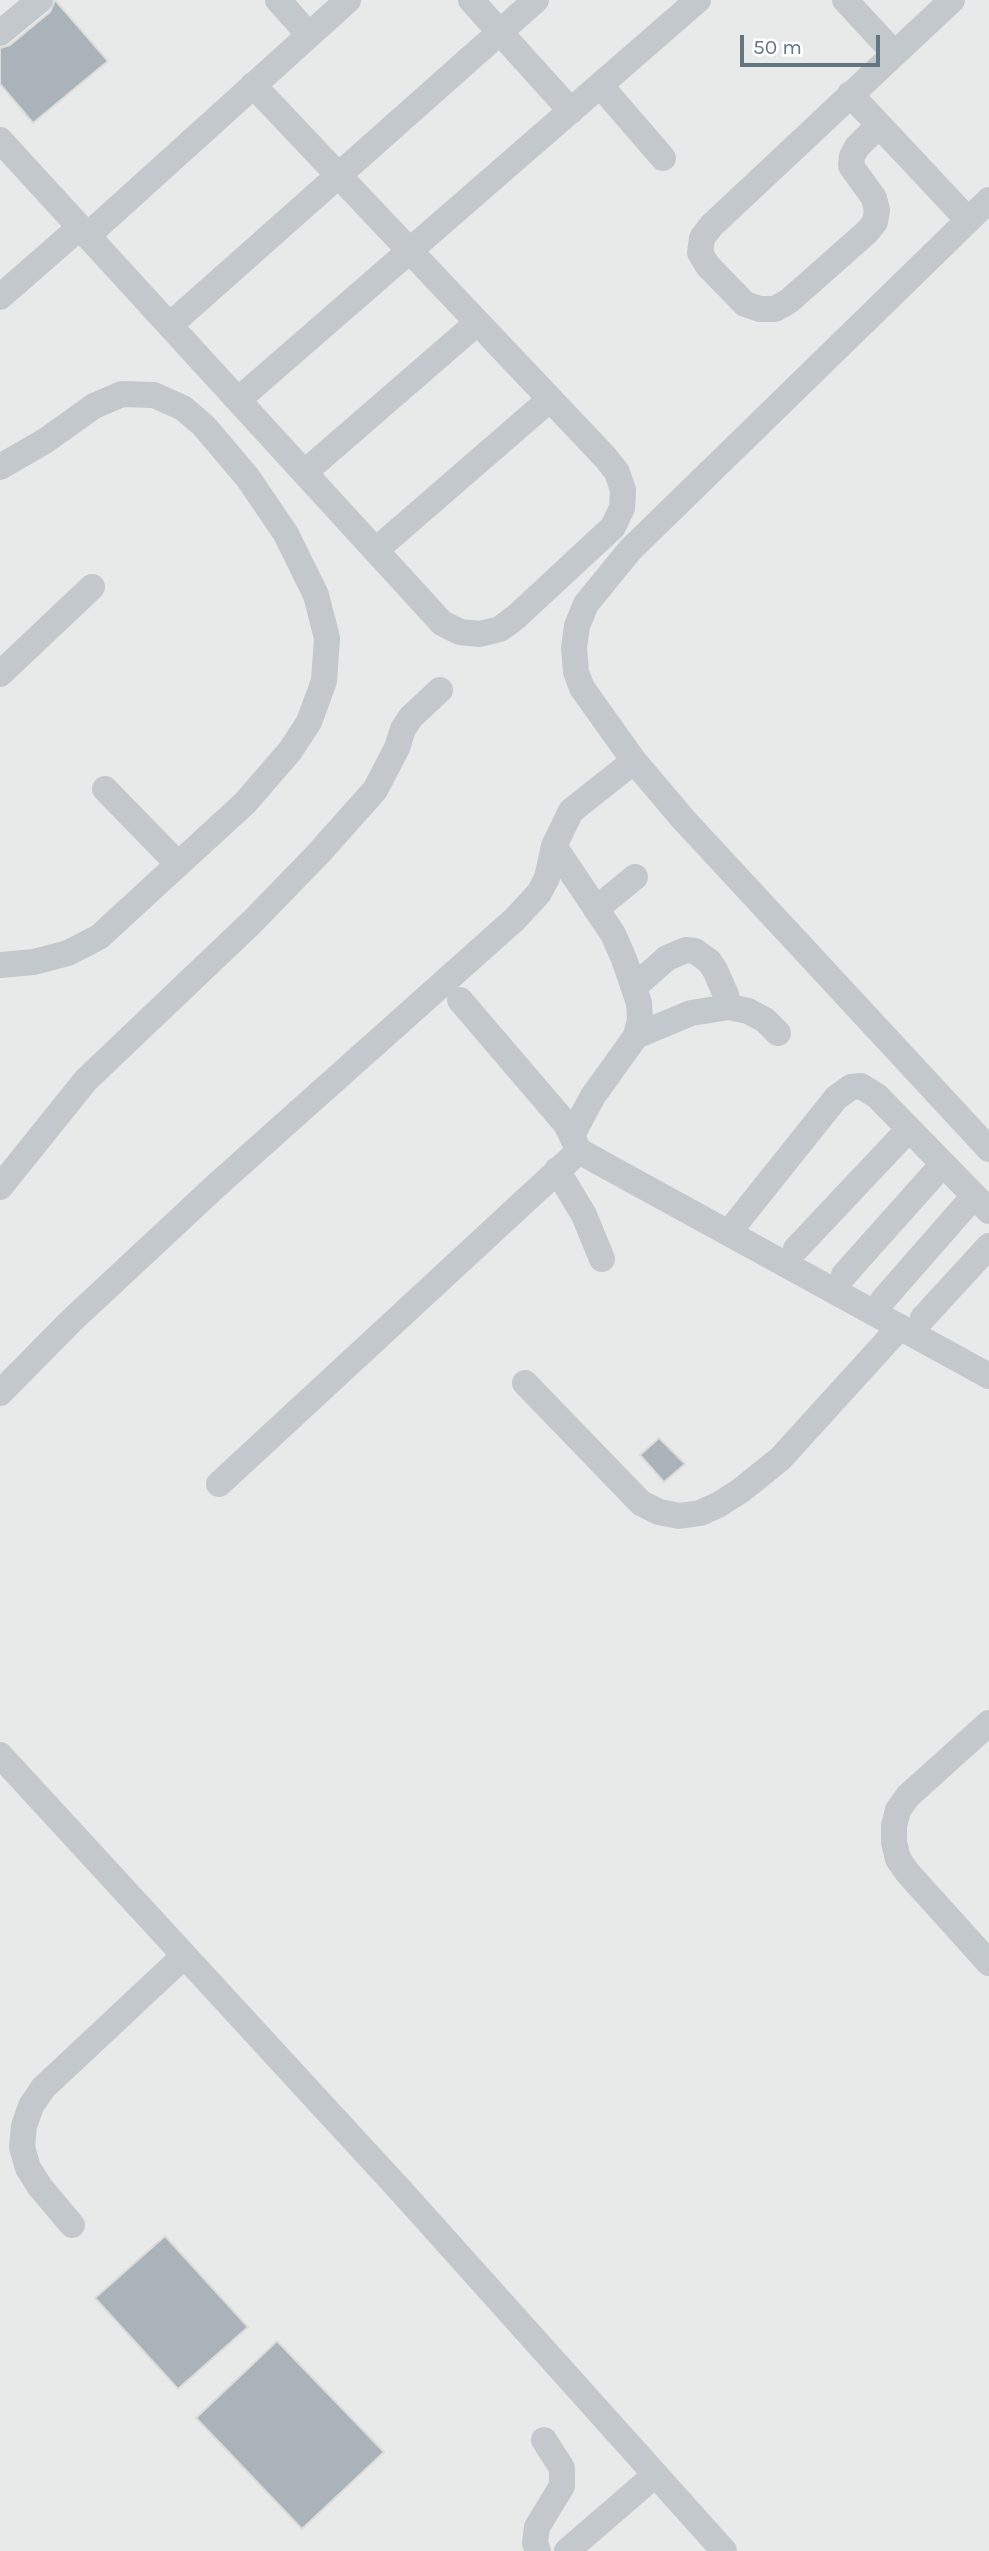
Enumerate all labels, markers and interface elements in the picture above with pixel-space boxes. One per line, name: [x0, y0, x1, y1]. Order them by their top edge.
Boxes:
scale bar: [744, 21, 884, 65]
text: 50 m: [753, 35, 802, 59]

